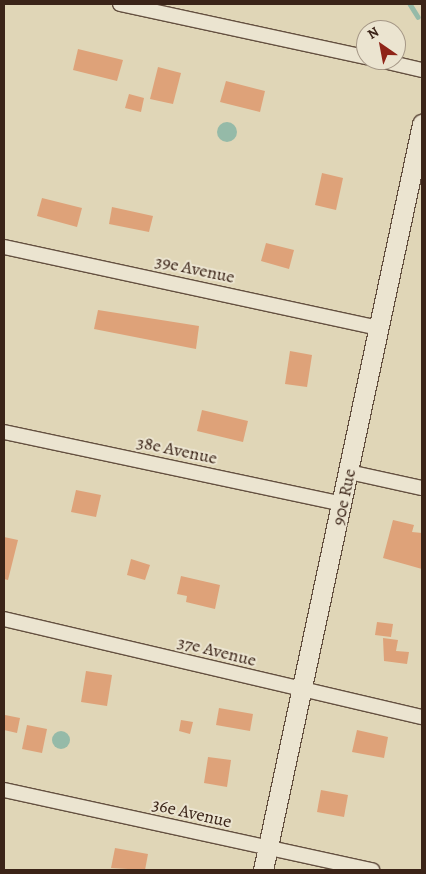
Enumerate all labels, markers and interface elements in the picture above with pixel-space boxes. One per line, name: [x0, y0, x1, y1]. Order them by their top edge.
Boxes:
north arrow: [356, 20, 406, 70]
text: N: [364, 22, 383, 44]
street label: 39e Avenue: [153, 250, 237, 288]
street label: 38e Avenue: [135, 431, 219, 469]
street label: 90e Rue: [327, 467, 361, 527]
street label: 37e Avenue: [175, 631, 259, 671]
street label: 36e Avenue: [150, 793, 234, 833]

